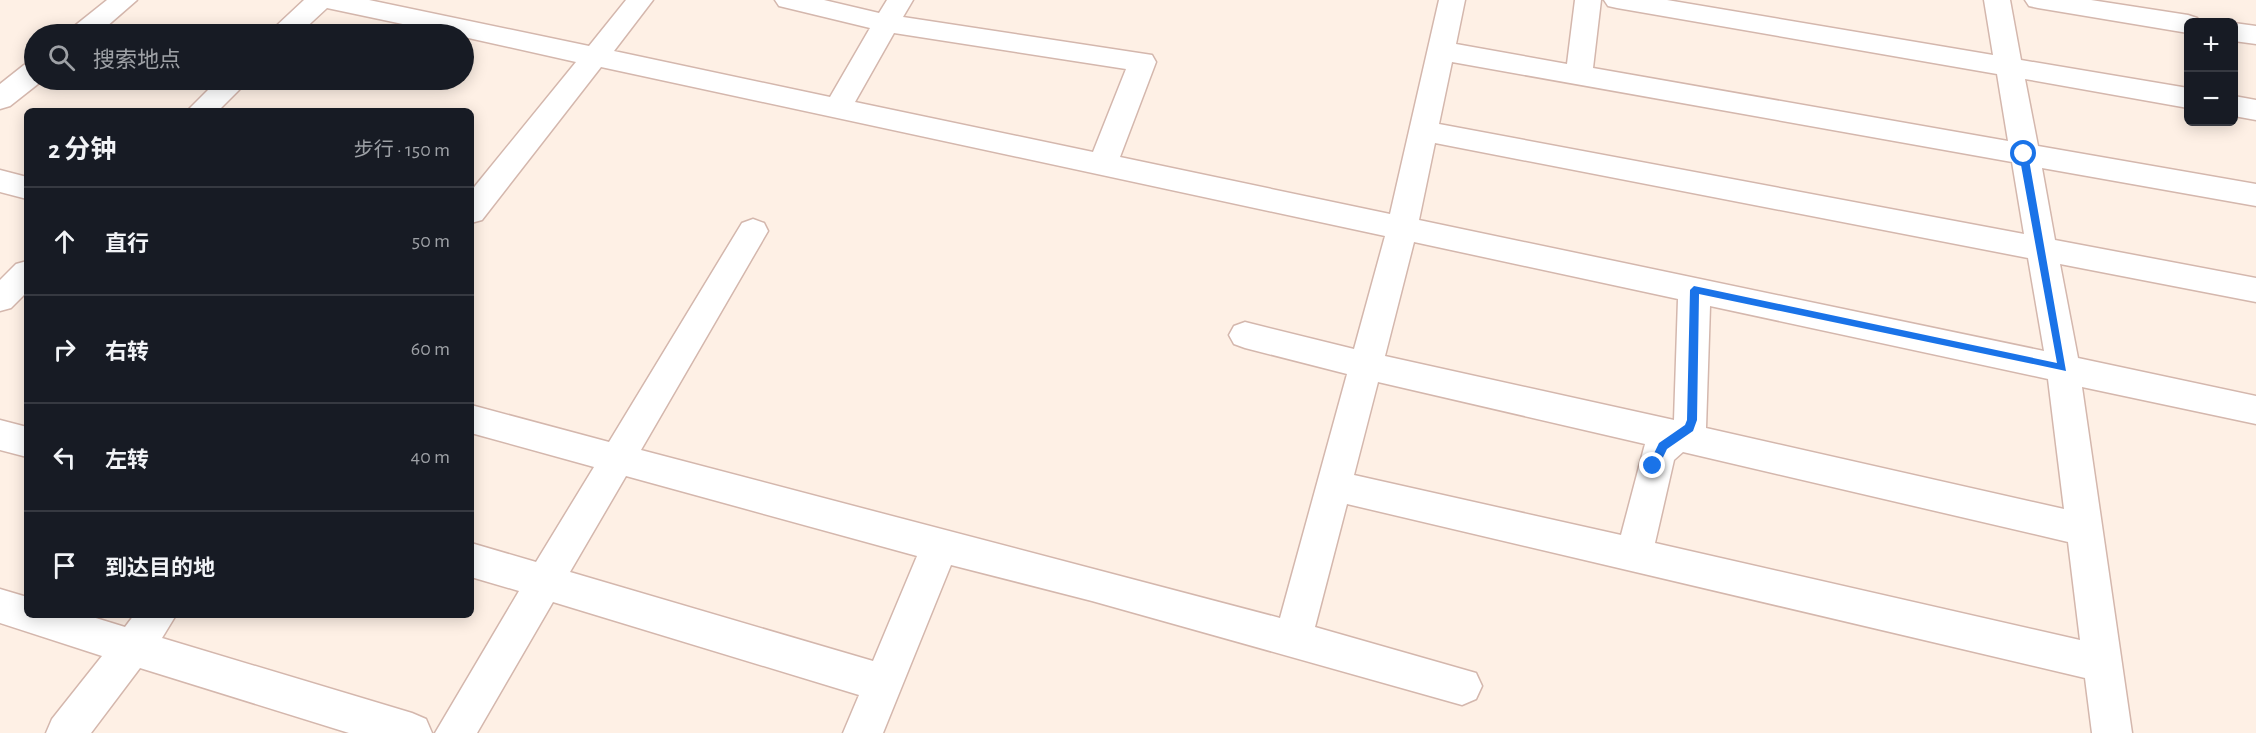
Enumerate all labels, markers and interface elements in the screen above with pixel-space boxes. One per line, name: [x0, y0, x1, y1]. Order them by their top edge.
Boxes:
map controls: [2184, 18, 2238, 126]
button: +: [2184, 18, 2238, 72]
search box: [24, 24, 474, 90]
icon: search: [45, 41, 78, 74]
text: 搜索地点: [93, 49, 181, 71]
button: −: [2184, 72, 2238, 126]
text: 2 分钟: [48, 137, 116, 163]
text: 步行 · 150 m: [354, 140, 450, 160]
route start: [2010, 140, 2036, 166]
icon: ahead: [48, 225, 81, 258]
text: 50 m: [412, 231, 450, 251]
text: 直行: [105, 233, 149, 255]
icon: right: [48, 333, 81, 366]
text: 60 m: [411, 339, 450, 359]
text: 右转: [105, 341, 149, 363]
icon: left: [48, 441, 81, 474]
text: 40 m: [411, 447, 450, 467]
text: 左转: [105, 449, 149, 471]
route end: [1639, 452, 1665, 478]
icon: arrive: [48, 549, 81, 582]
text: 到达目的地: [105, 557, 215, 579]

